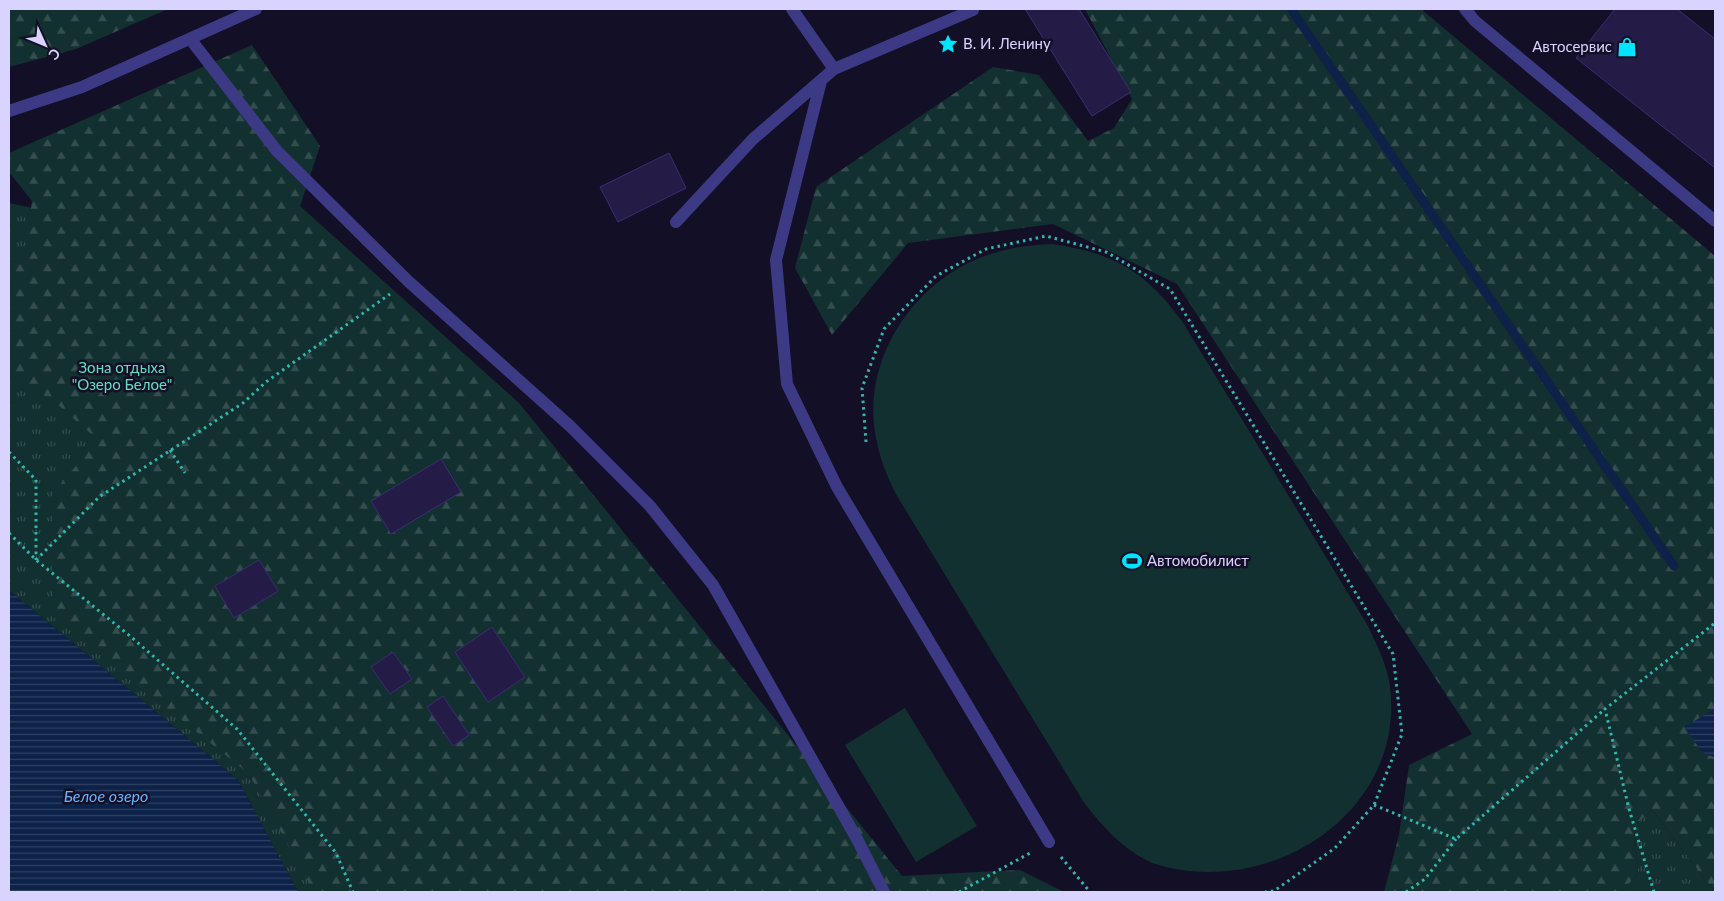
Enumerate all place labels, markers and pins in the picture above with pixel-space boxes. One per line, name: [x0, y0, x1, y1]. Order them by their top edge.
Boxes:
place icon: В. И. Ленину: [937, 33, 959, 55]
place label: В. И. Ленину: [963, 34, 1051, 52]
shop icon: Автосервис: [1616, 36, 1638, 58]
place label: Автосервис: [1532, 37, 1612, 55]
sports icon: Автомобилист: [1121, 550, 1143, 572]
place label: Автомобилист: [1147, 551, 1249, 569]

